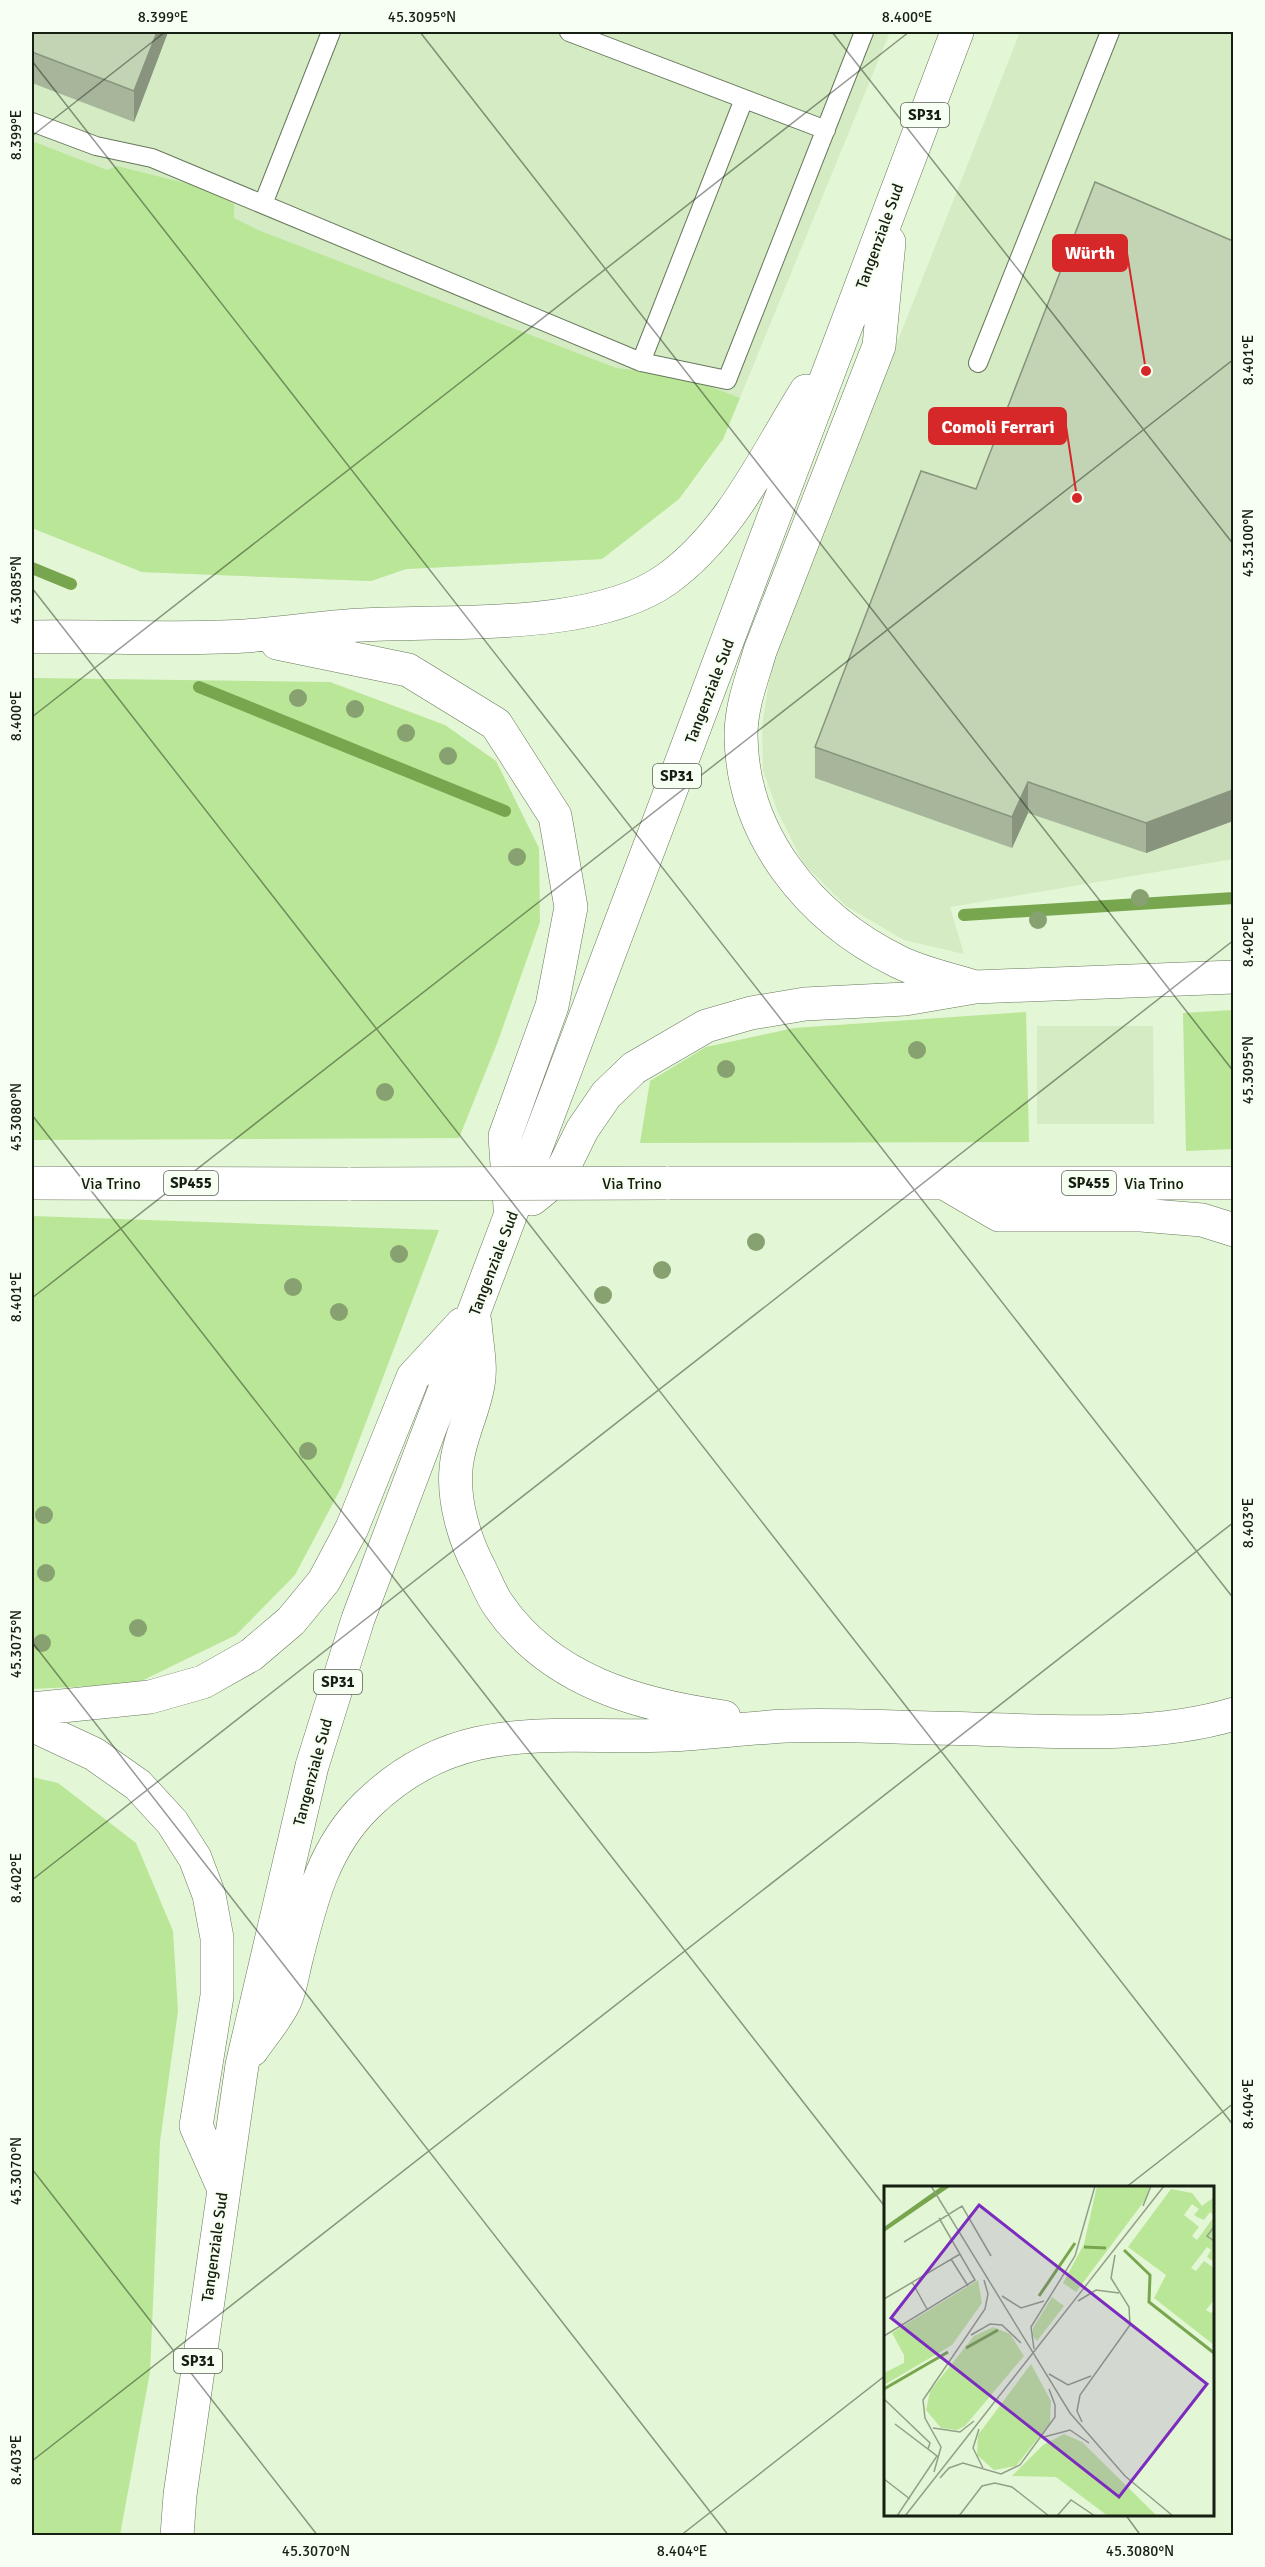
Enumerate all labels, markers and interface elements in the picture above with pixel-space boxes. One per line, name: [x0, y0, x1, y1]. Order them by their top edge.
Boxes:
text: 8.399°E: [138, 8, 188, 26]
text: 45.3095°N: [388, 8, 456, 26]
text: 8.400°E: [882, 8, 932, 26]
road number: SP31: [901, 103, 949, 127]
text: 8.399°E: [7, 110, 25, 160]
street label: Tangenziale Sud: [852, 181, 908, 292]
callout: Würth: [1053, 235, 1127, 271]
text: Würth: [1065, 242, 1115, 264]
text: 8.401°E: [1239, 335, 1257, 385]
callout: Comoli Ferrari: [929, 408, 1066, 444]
text: Comoli Ferrari: [941, 416, 1055, 438]
text: 45.3100°N: [1239, 509, 1257, 577]
text: 45.3085°N: [7, 556, 25, 624]
street label: Tangenziale Sud: [681, 636, 739, 747]
text: 8.400°E: [7, 691, 25, 741]
road number: SP31: [653, 764, 701, 788]
text: 8.402°E: [1239, 917, 1257, 967]
text: 45.3095°N: [1239, 1036, 1257, 1104]
text: 45.3080°N: [7, 1083, 25, 1151]
road number: SP455: [164, 1171, 218, 1195]
road number: SP455: [1062, 1171, 1116, 1195]
street label: Via Trino: [81, 1174, 141, 1194]
street label: Via Trino: [602, 1174, 662, 1194]
street label: Via Trino: [1124, 1174, 1184, 1194]
street label: Tangenziale Sud: [465, 1208, 523, 1319]
text: 8.401°E: [7, 1272, 25, 1322]
text: 8.403°E: [1239, 1498, 1257, 1548]
text: 45.3075°N: [7, 1610, 25, 1678]
road number: SP31: [314, 1670, 362, 1694]
street label: Tangenziale Sud: [289, 1716, 337, 1828]
text: 8.402°E: [7, 1853, 25, 1903]
text: 8.404°E: [1239, 2079, 1257, 2129]
text: 45.3070°N: [7, 2137, 25, 2205]
inset map: [884, 2186, 1214, 2516]
street label: Tangenziale Sud: [197, 2191, 233, 2303]
road number: SP31: [174, 2349, 222, 2373]
text: 8.403°E: [7, 2435, 25, 2485]
text: 45.3070°N: [282, 2542, 350, 2560]
text: 8.404°E: [657, 2542, 707, 2560]
text: 45.3080°N: [1106, 2542, 1174, 2560]

